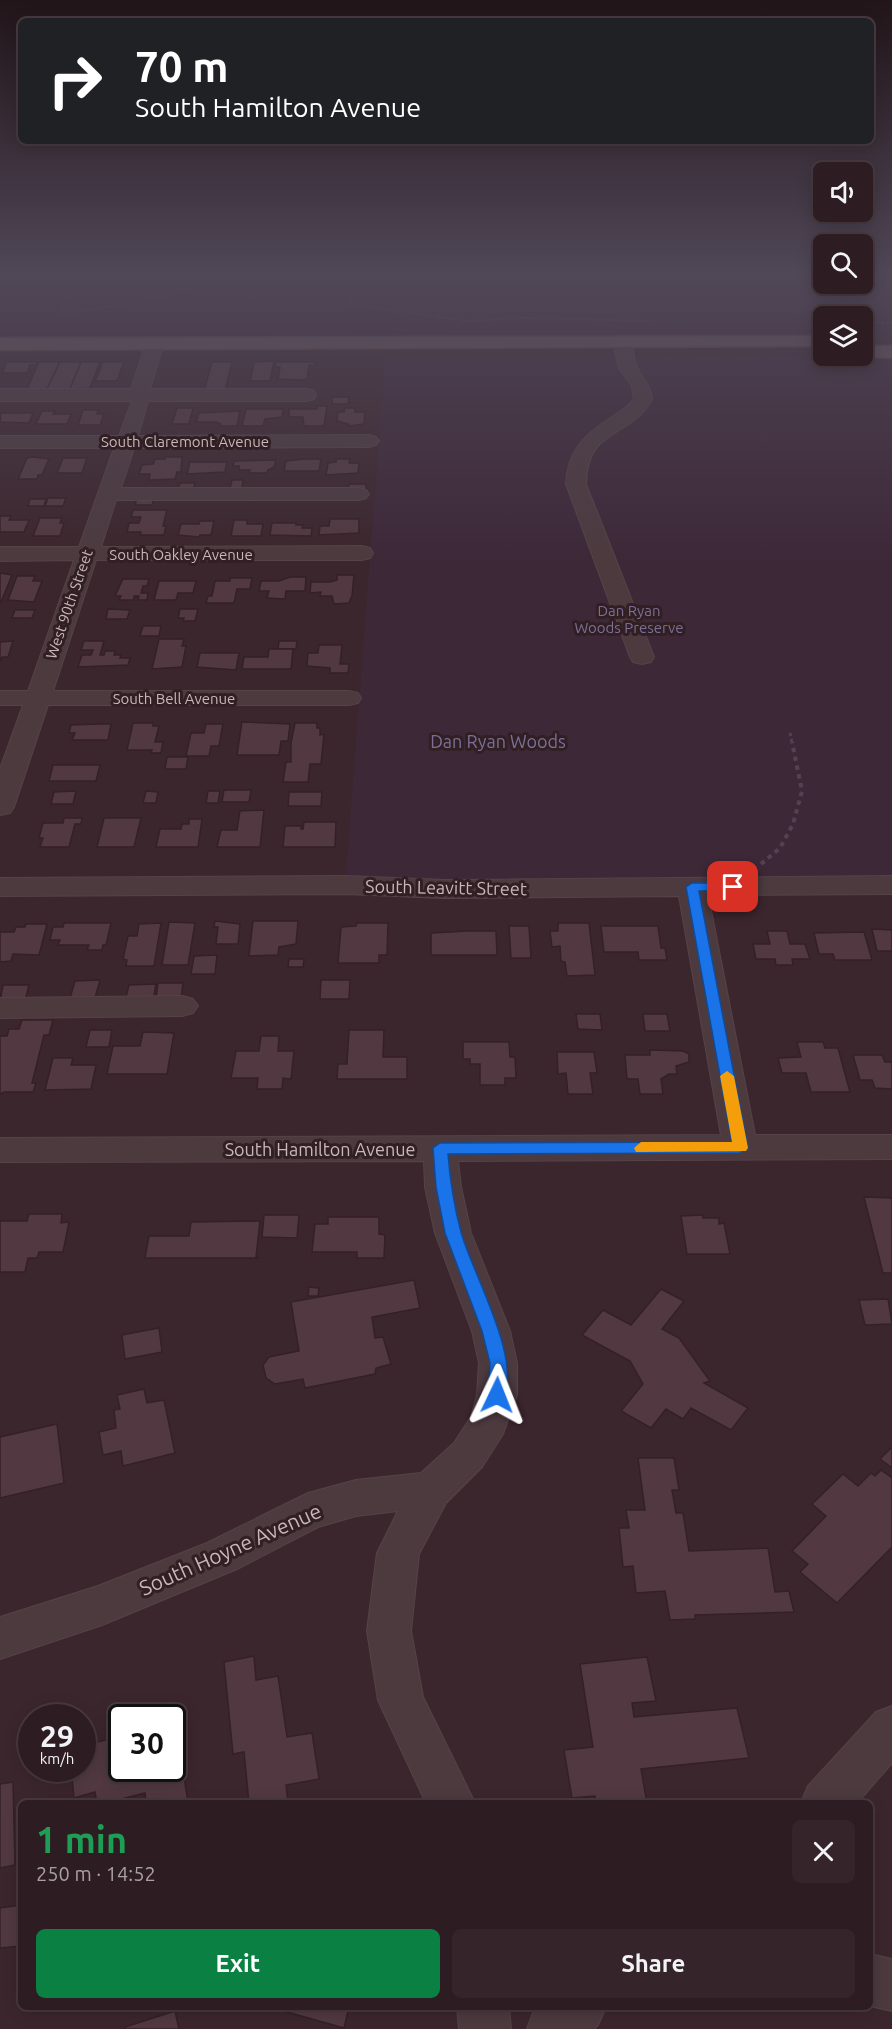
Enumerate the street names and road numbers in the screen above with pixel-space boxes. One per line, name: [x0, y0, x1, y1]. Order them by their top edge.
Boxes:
street label: South Claremont Avenue: [101, 433, 269, 450]
street label: South Oakley Avenue: [109, 546, 253, 563]
street label: West 90th Street: [42, 547, 96, 661]
street label: South Bell Avenue: [113, 690, 235, 707]
street label: South Leavitt Street: [365, 876, 527, 898]
street label: South Hamilton Avenue: [225, 1139, 415, 1159]
street label: South Hoyne Avenue: [135, 1498, 325, 1600]

